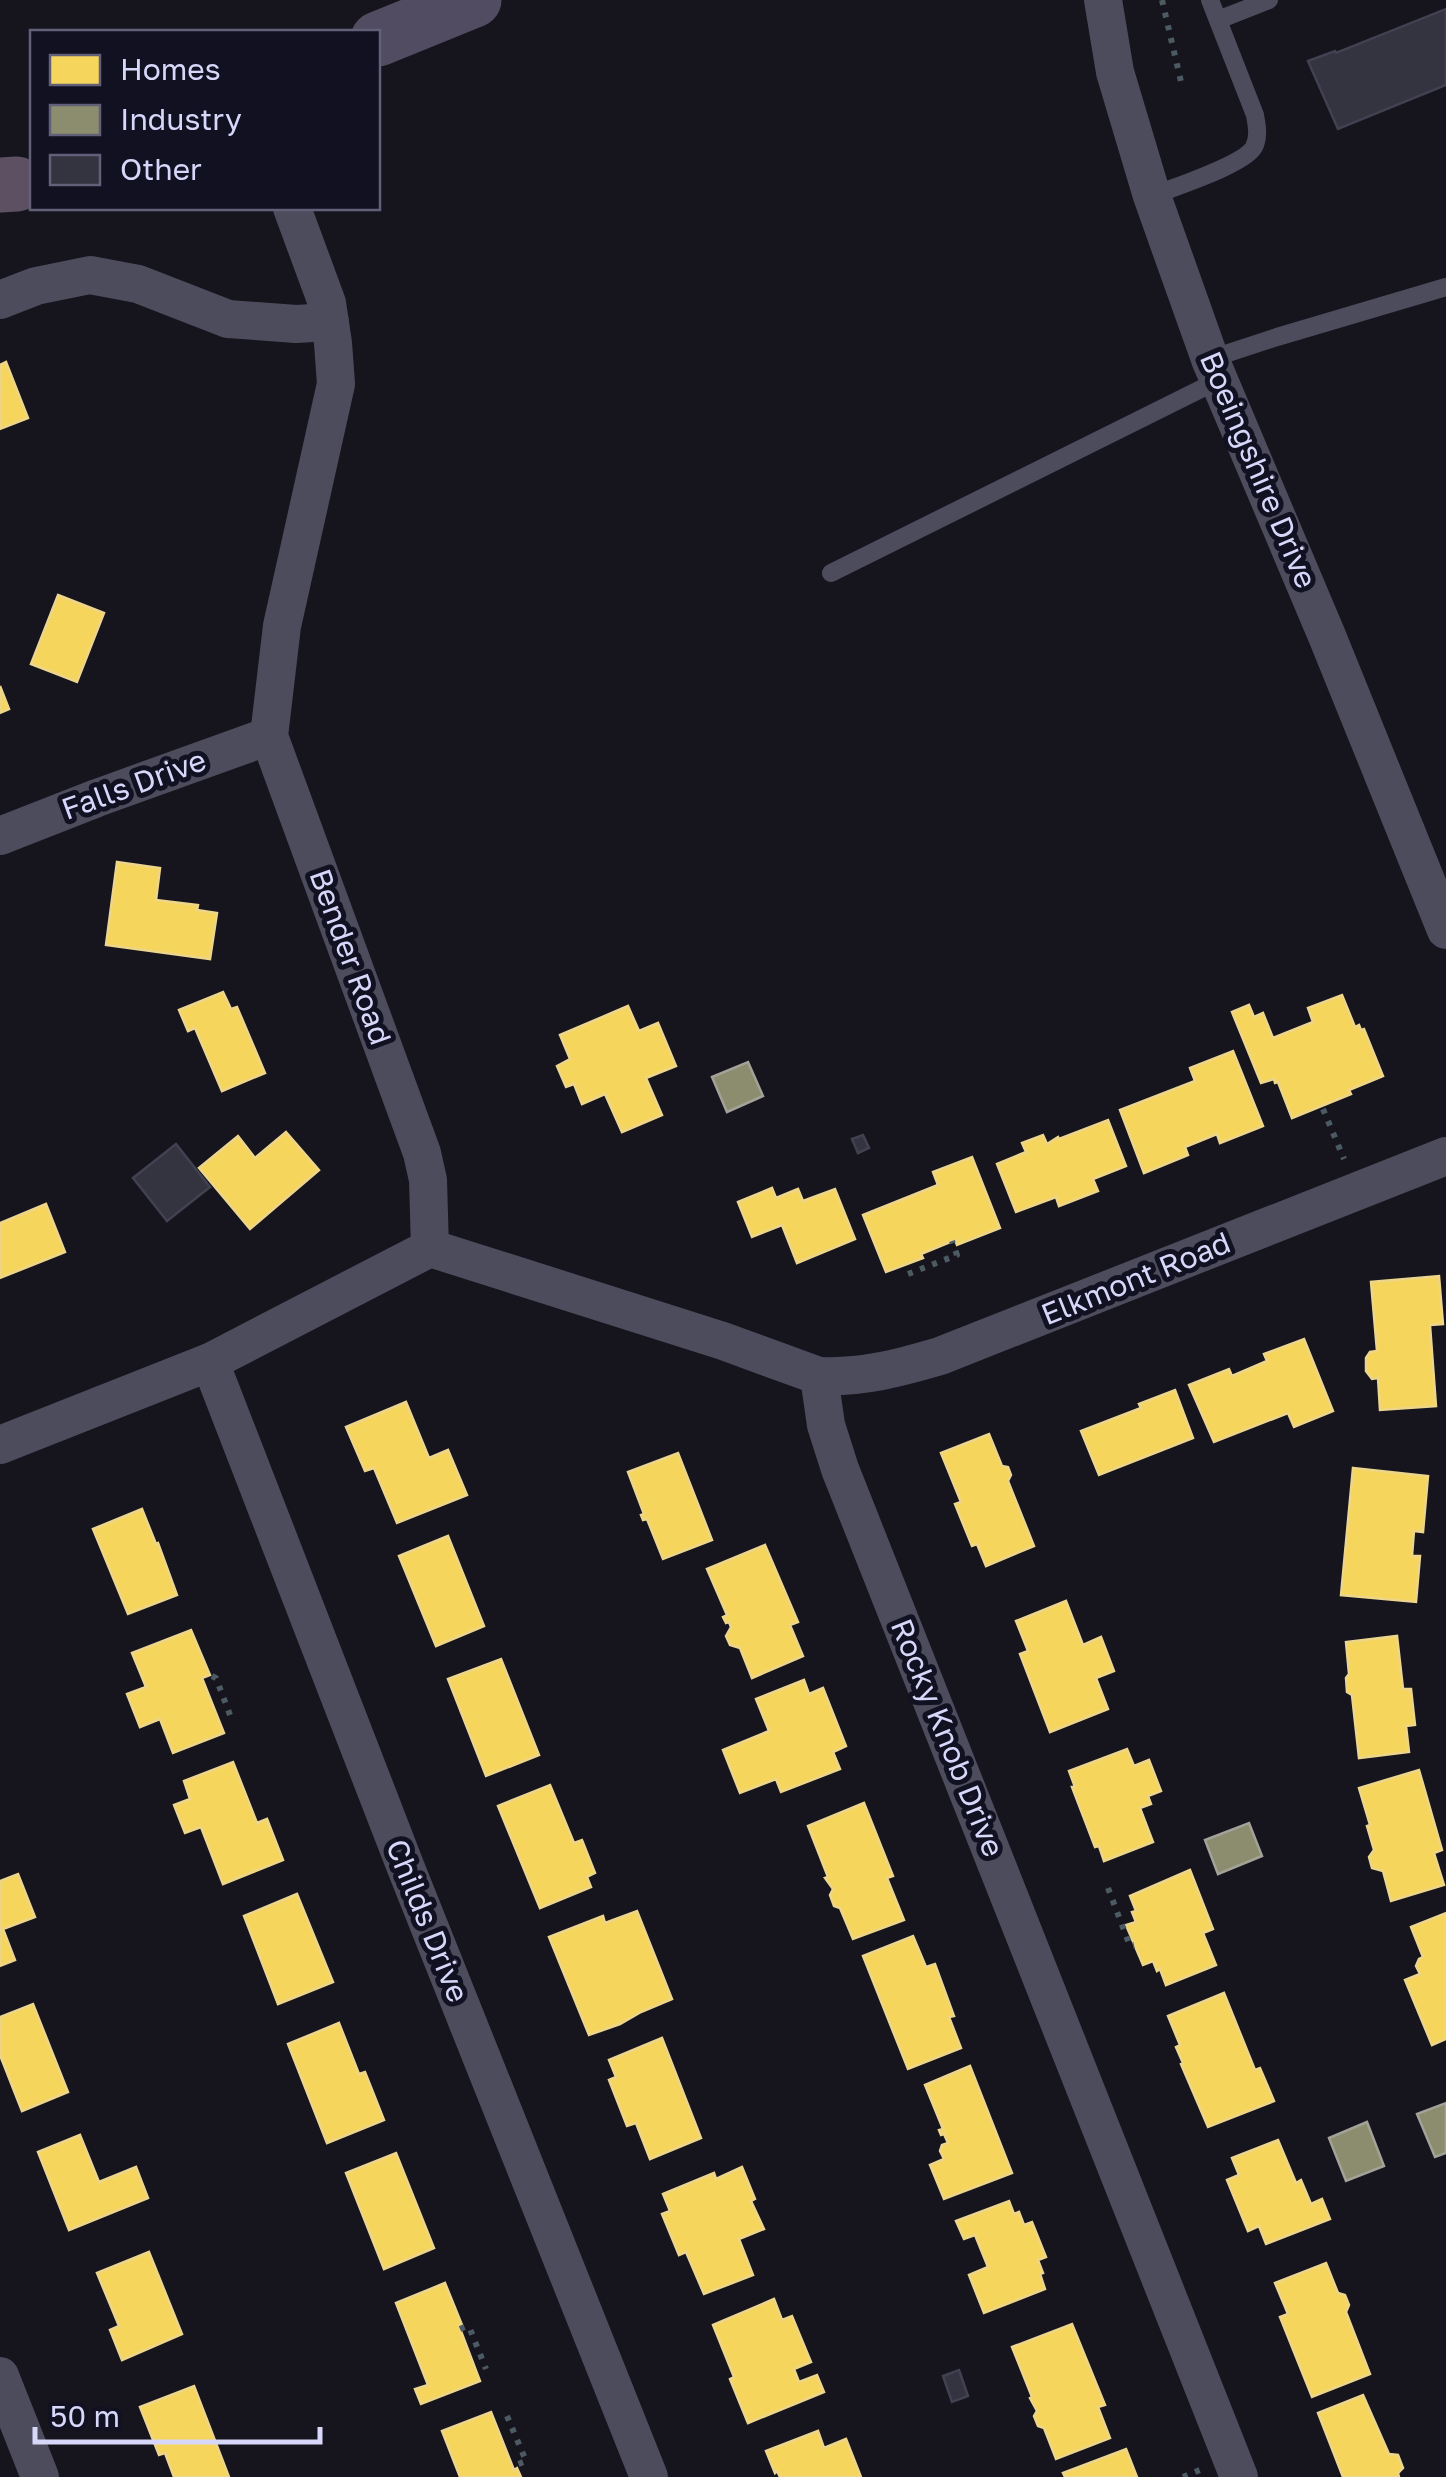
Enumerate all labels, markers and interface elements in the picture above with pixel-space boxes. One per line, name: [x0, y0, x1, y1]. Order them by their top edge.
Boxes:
legend: [30, 30, 380, 210]
text: Homes: [120, 51, 221, 87]
text: Industry: [120, 101, 242, 137]
text: Other: [120, 151, 202, 187]
street label: Boeingshire Drive: [1193, 346, 1325, 593]
street label: Falls Drive: [56, 741, 211, 827]
street label: Bender Road: [302, 864, 399, 1050]
street label: Elkmont Road: [1036, 1224, 1235, 1332]
street label: Rocky Knob Drive: [884, 1613, 1012, 1862]
street label: Childs Drive: [379, 1834, 477, 2007]
scale bar: [35, 2382, 320, 2444]
text: 50 m: [50, 2398, 120, 2434]

